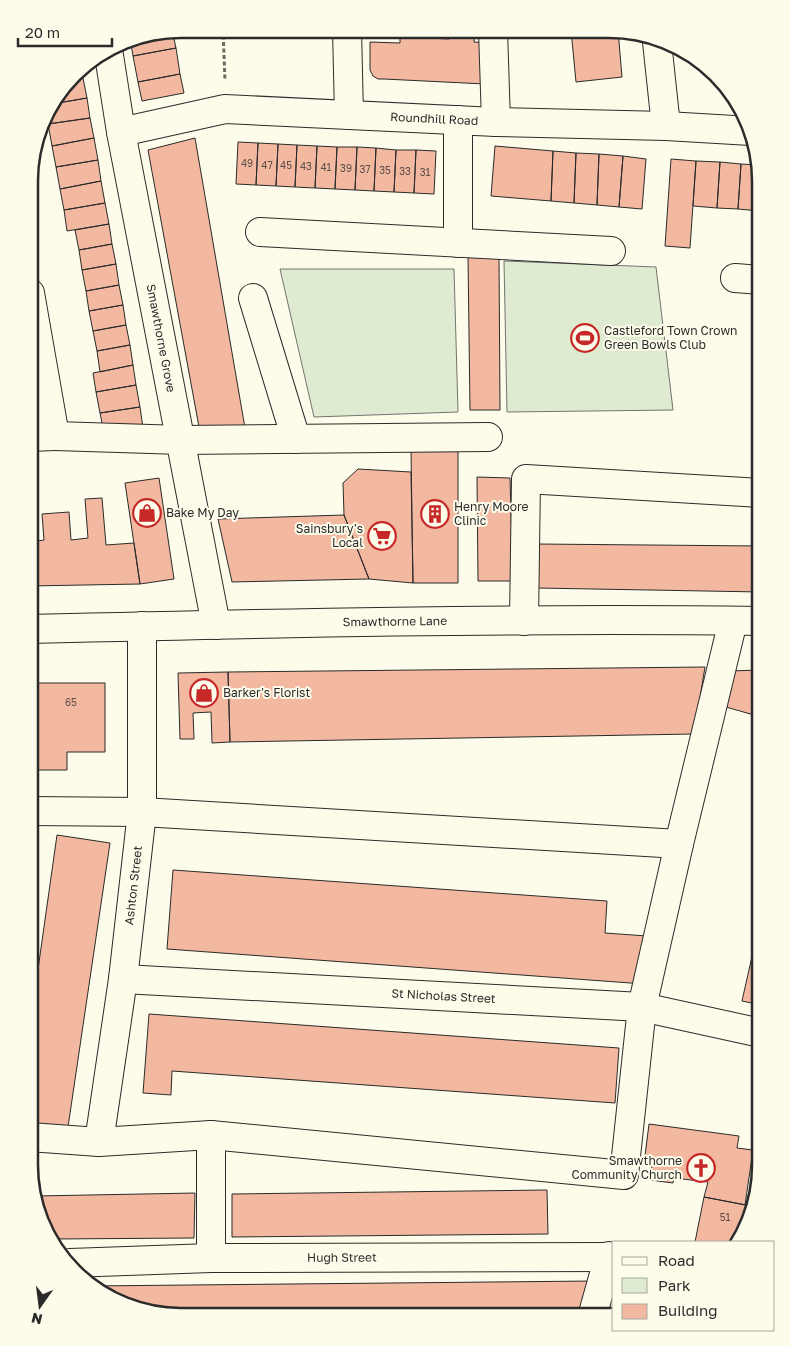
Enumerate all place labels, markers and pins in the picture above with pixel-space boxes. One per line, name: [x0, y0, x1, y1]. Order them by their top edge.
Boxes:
sports icon: Castleford Town Crown Green Bowls Club: [570, 323, 600, 353]
place label: Castleford Town Crown Green Bowls Club: [604, 323, 738, 352]
shop icon: Bake My Day: [132, 498, 162, 528]
building icon: Henry Moore Clinic: [420, 499, 450, 529]
place label: Henry Moore Clinic: [454, 499, 529, 528]
place label: Bake My Day: [166, 505, 239, 520]
place label: Sainsbury's Local: [296, 521, 363, 550]
supermarket icon: Sainsbury's Local: [367, 521, 397, 551]
shop icon: Barker's Florist: [189, 678, 219, 708]
place label: Barker's Florist: [223, 685, 310, 700]
place label: Smawthorne Community Church: [572, 1153, 682, 1182]
church icon: Smawthorne Community Church: [686, 1153, 716, 1183]

